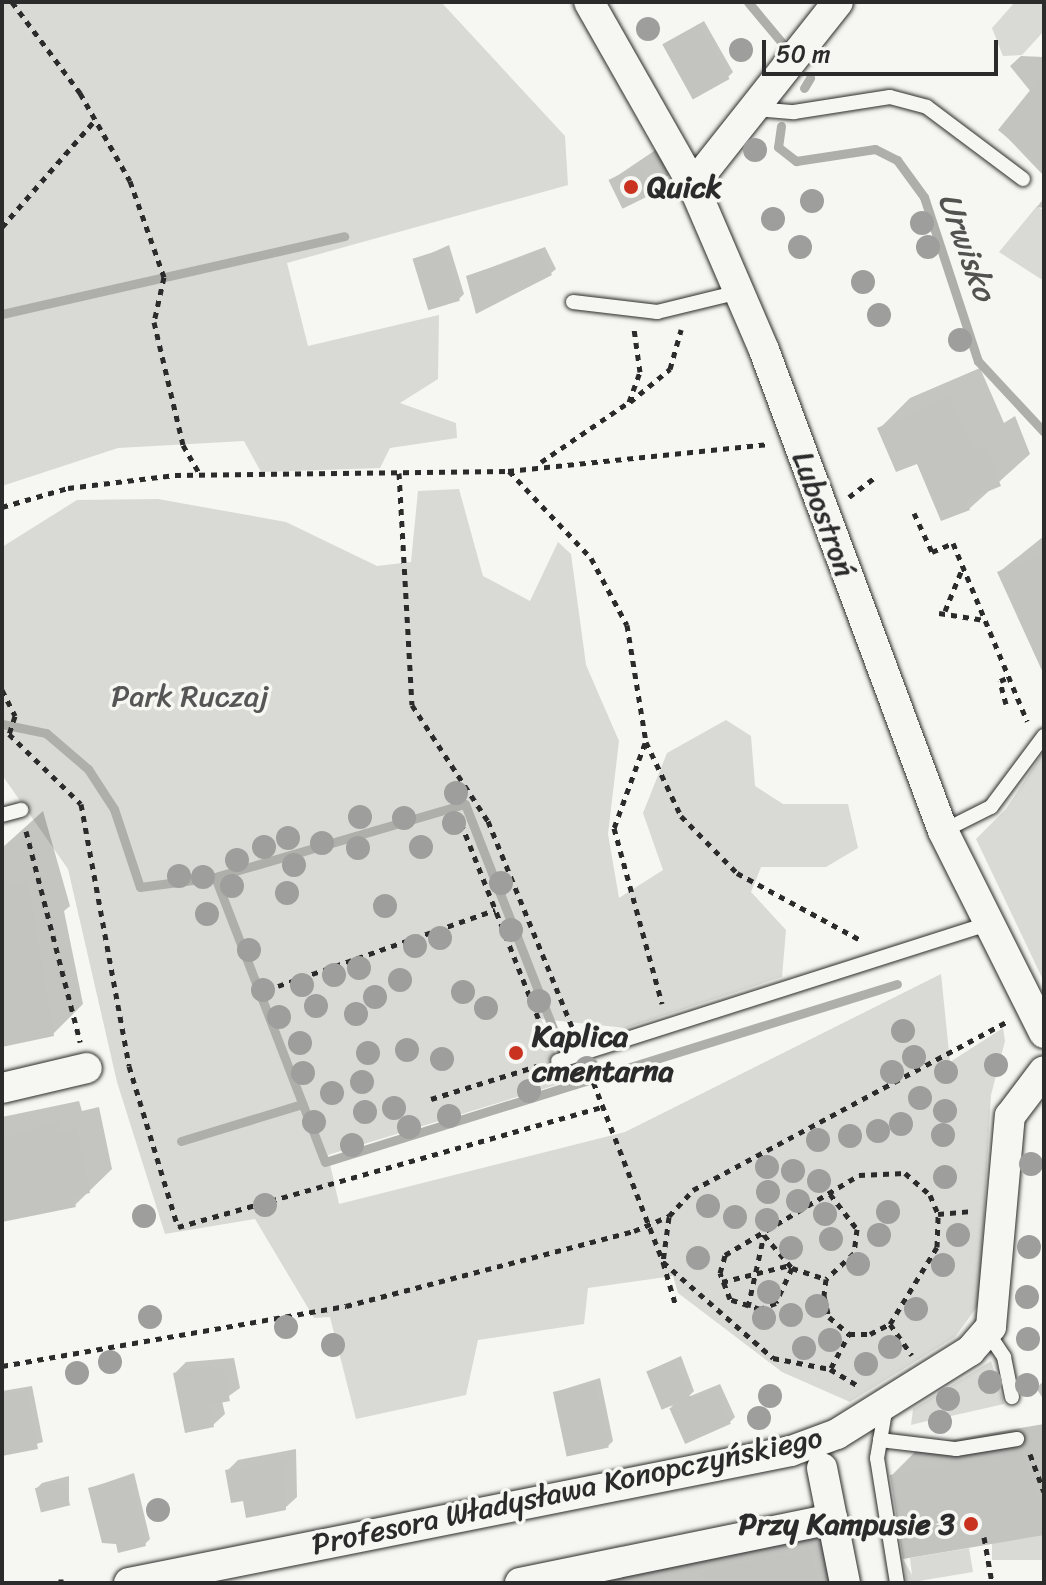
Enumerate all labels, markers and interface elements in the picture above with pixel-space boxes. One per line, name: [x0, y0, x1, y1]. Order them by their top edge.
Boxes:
scale bar: [766, 24, 1002, 74]
text: 50 m: [776, 33, 831, 75]
place label: Quick: [647, 169, 722, 205]
marker: Quick: [622, 178, 640, 196]
water label: Urwisko: [929, 188, 1003, 306]
street label: Lubostroń: [785, 446, 863, 582]
park label: Park Ruczaj: [112, 678, 268, 714]
place label: Kaplica cmentarna: [532, 1018, 674, 1088]
marker: Kaplica cmentarna: [507, 1044, 525, 1062]
street label: Profesora Władysława Konopczyńskiego: [309, 1419, 825, 1563]
place label: Przy Kampusie 3: [739, 1506, 955, 1542]
marker: Przy Kampusie 3: [962, 1515, 980, 1533]

